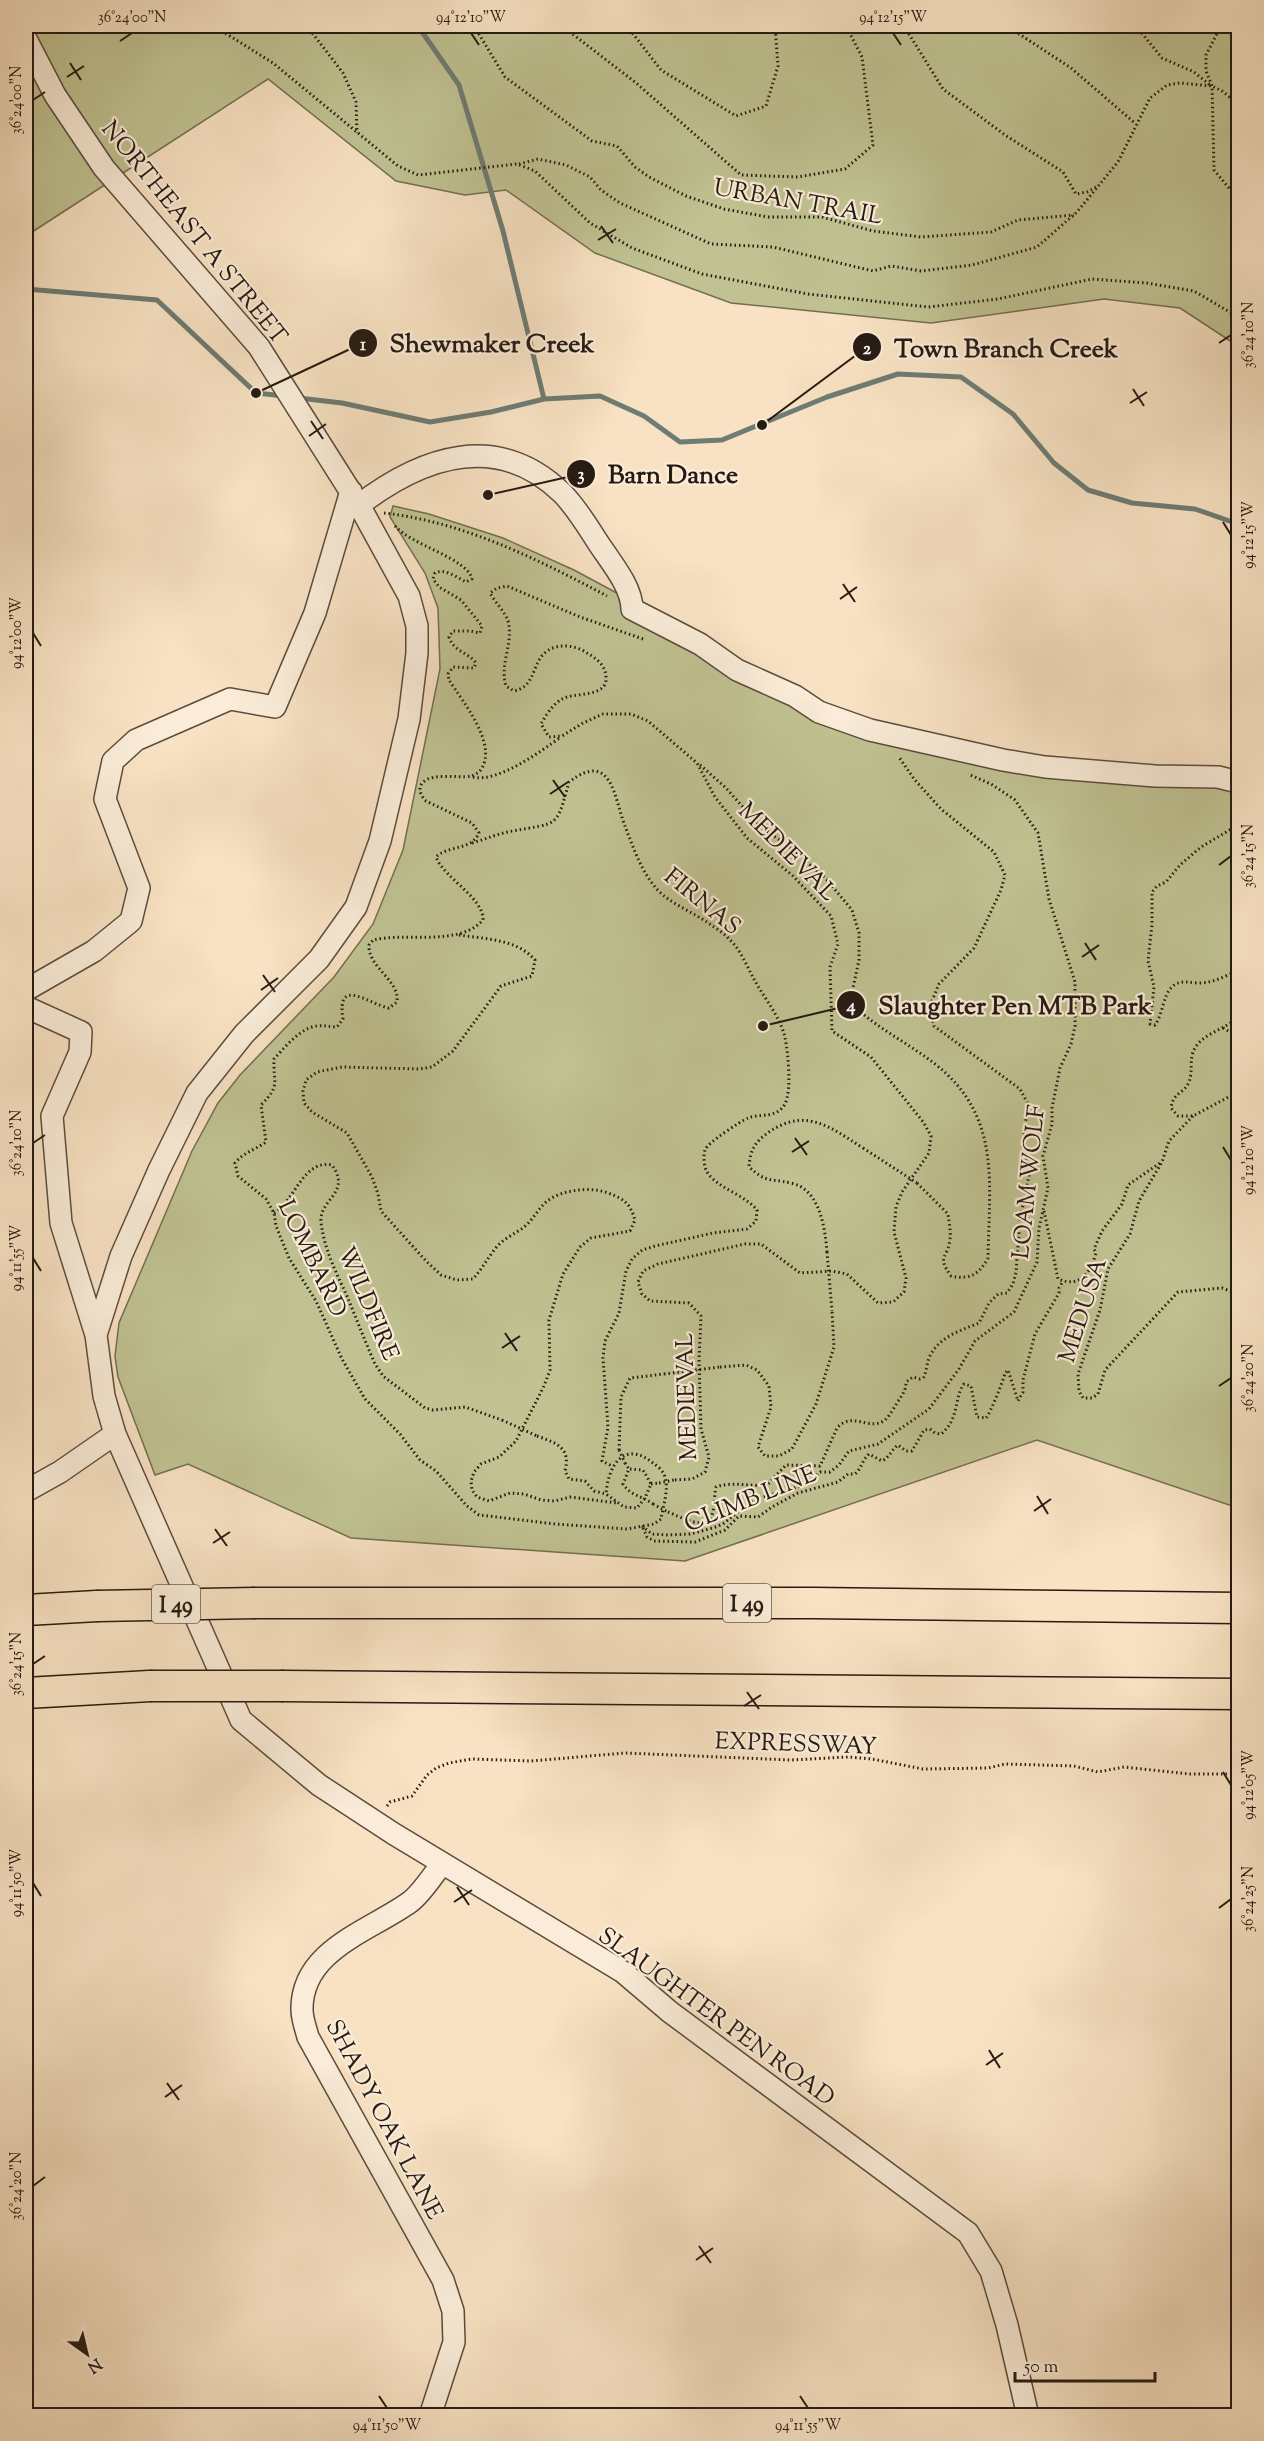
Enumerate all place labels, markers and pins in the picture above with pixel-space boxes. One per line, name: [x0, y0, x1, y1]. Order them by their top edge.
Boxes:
callout: Shewmaker Creek: [348, 321, 606, 365]
callout: Town Branch Creek: [852, 325, 1131, 369]
callout: Barn Dance: [566, 452, 750, 496]
callout: Slaughter Pen MTB Park: [836, 983, 1164, 1027]

